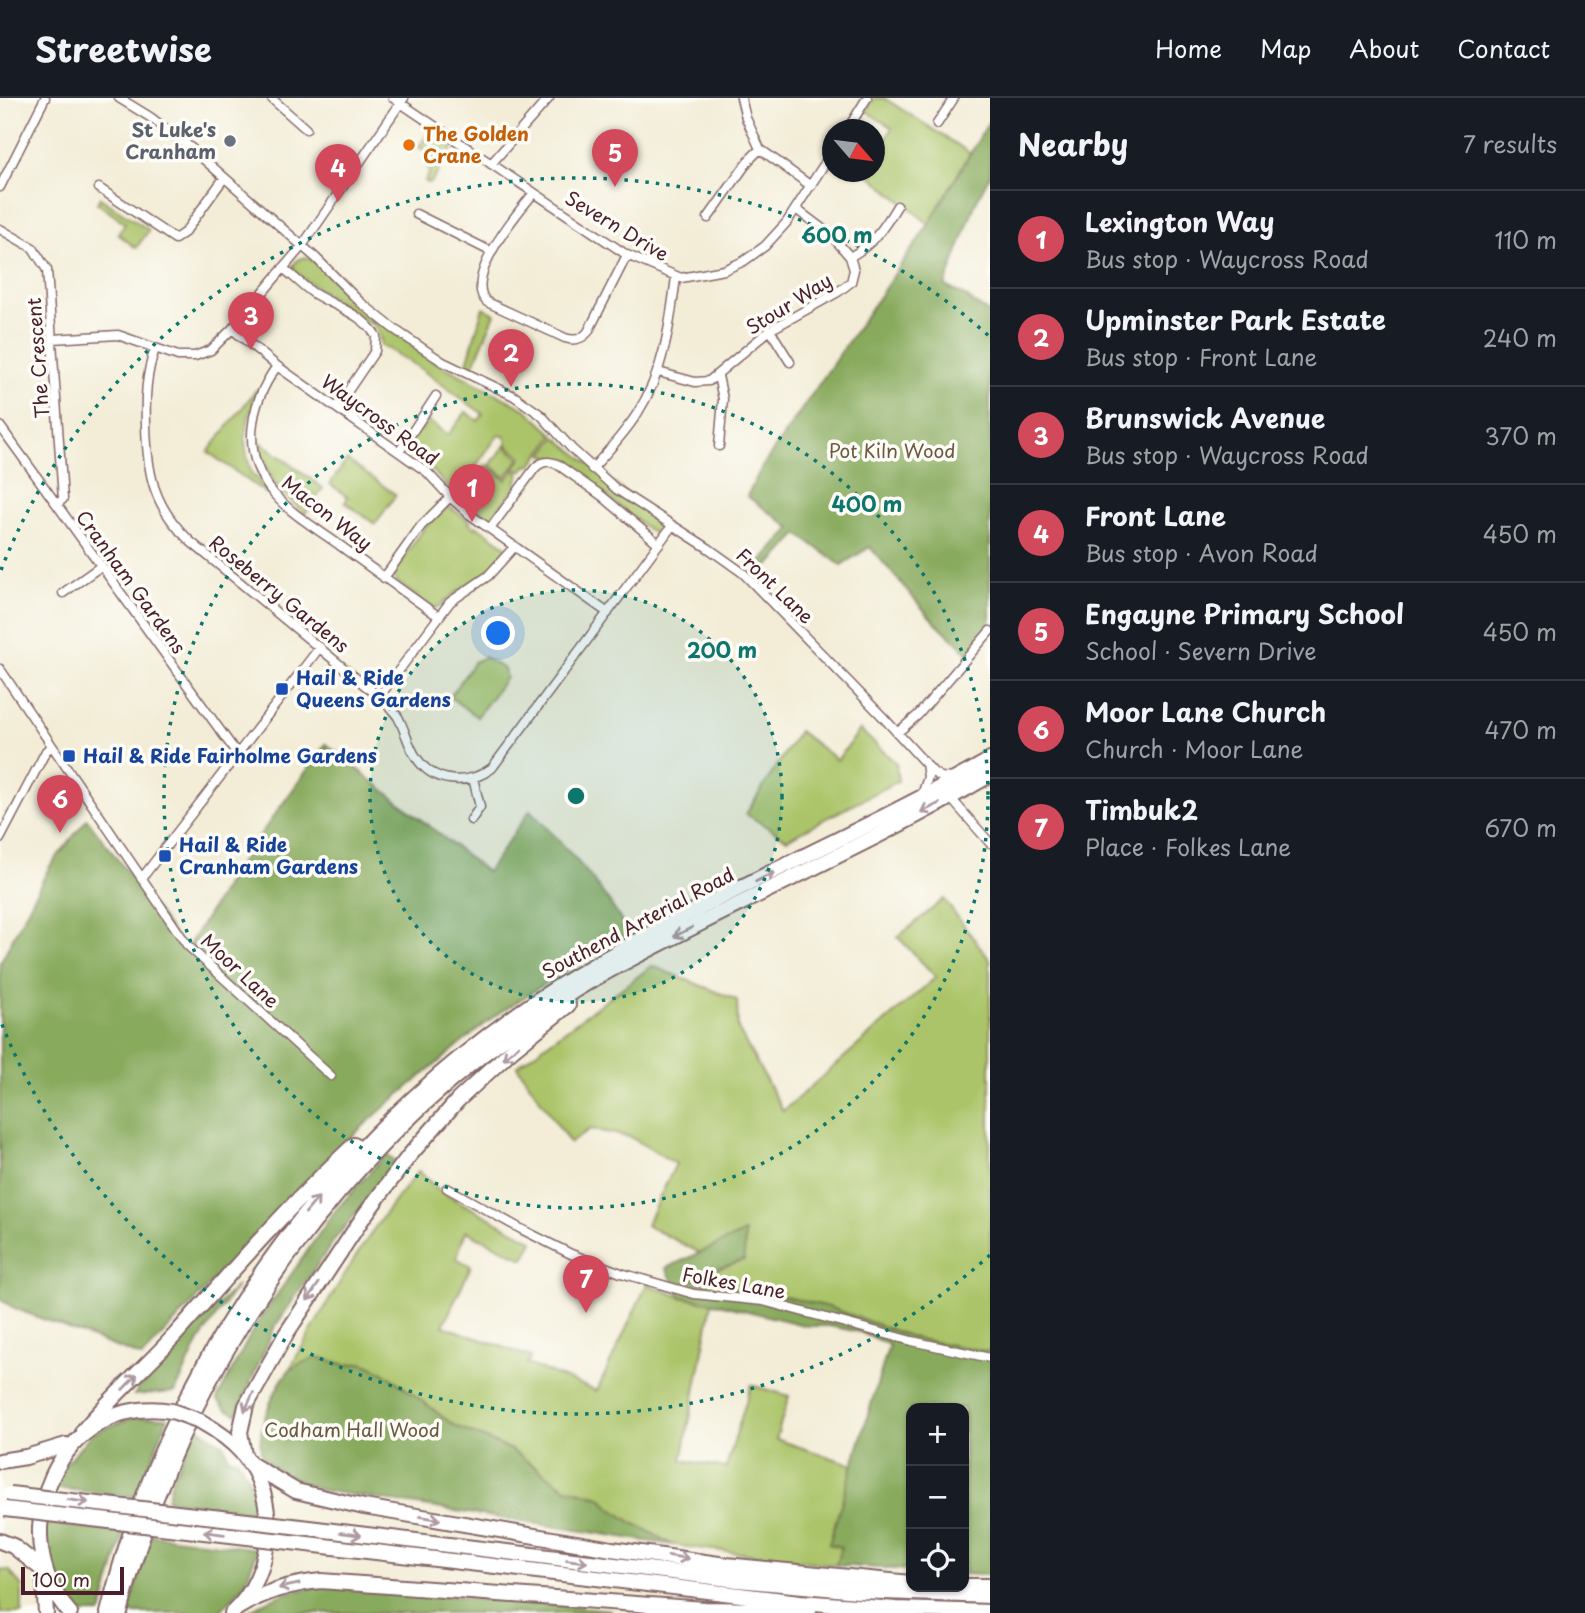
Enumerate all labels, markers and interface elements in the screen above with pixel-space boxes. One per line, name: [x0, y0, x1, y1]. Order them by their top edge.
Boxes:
text: Streetwise: [35, 23, 212, 73]
text: Home: [1155, 30, 1222, 66]
text: Map: [1260, 30, 1311, 66]
text: About: [1349, 30, 1419, 66]
text: Contact: [1457, 30, 1550, 66]
place label: St Luke's Cranham: [125, 115, 216, 165]
place label: The Golden Crane: [423, 119, 529, 169]
north arrow: [822, 119, 885, 182]
text: Nearby: [1018, 121, 1128, 166]
text: 7 results: [1463, 126, 1557, 161]
pin: 5: [592, 129, 638, 187]
marker: St Luke's Cranham: [222, 133, 238, 149]
marker: The Golden Crane: [401, 137, 417, 153]
pin: 4: [315, 144, 361, 202]
street label: Severn Drive: [560, 183, 675, 267]
text: Lexington Way: [1085, 202, 1274, 241]
text: 600 m: [801, 218, 873, 250]
text: 1: [1036, 222, 1047, 257]
text: 110 m: [1495, 222, 1557, 257]
text: Bus stop · Waycross Road: [1085, 241, 1369, 276]
street label: Stour Way: [740, 266, 837, 341]
pin: 3: [228, 292, 274, 350]
street label: The Crescent: [19, 297, 55, 419]
text: Upminster Park Estate: [1085, 300, 1386, 339]
text: 2: [1033, 320, 1049, 355]
text: 240 m: [1483, 320, 1557, 355]
pin: 2: [488, 329, 534, 387]
text: Bus stop · Front Lane: [1085, 339, 1318, 374]
street label: Waycross Road: [316, 367, 445, 471]
text: Brunswick Avenue: [1085, 398, 1325, 437]
text: 3: [1033, 418, 1049, 453]
text: 370 m: [1484, 418, 1557, 453]
park label: Pot Kiln Wood: [828, 436, 956, 464]
text: Bus stop · Waycross Road: [1085, 437, 1369, 472]
pin: 1: [449, 464, 495, 522]
street label: Macon Way: [276, 468, 379, 556]
text: 400 m: [832, 487, 902, 519]
text: Front Lane: [1085, 496, 1226, 535]
street label: Cranham Gardens: [70, 504, 194, 659]
text: 4: [1033, 516, 1049, 551]
text: 450 m: [1483, 516, 1557, 551]
street label: Roseberry Gardens: [204, 528, 356, 659]
text: Bus stop · Avon Road: [1085, 535, 1318, 570]
street label: Front Lane: [731, 541, 821, 630]
text: Engayne Primary School: [1085, 594, 1404, 633]
text: 5: [1034, 614, 1048, 649]
text: 450 m: [1483, 614, 1557, 649]
your location: [481, 616, 515, 650]
text: 200 m: [687, 633, 757, 665]
text: School · Severn Drive: [1085, 633, 1316, 668]
place label: Hail & Ride Queens Gardens: [296, 663, 451, 713]
marker: Hail & Ride Queens Gardens: [274, 681, 290, 697]
text: Moor Lane Church: [1085, 692, 1326, 731]
text: 6: [1033, 712, 1049, 747]
text: 470 m: [1484, 712, 1557, 747]
text: Church · Moor Lane: [1085, 731, 1303, 766]
place label: Hail & Ride Fairholme Gardens: [83, 741, 377, 769]
marker: Hail & Ride Fairholme Gardens: [61, 748, 77, 764]
pin: 6: [37, 775, 83, 833]
centre of rings: [564, 784, 588, 808]
text: Timbuk2: [1085, 790, 1198, 829]
one-way arrow: [920, 801, 941, 815]
text: 7: [1034, 810, 1048, 845]
text: 670 m: [1485, 810, 1557, 845]
text: Place · Folkes Lane: [1085, 829, 1291, 864]
place label: Hail & Ride Cranham Gardens: [179, 830, 358, 880]
marker: Hail & Ride Cranham Gardens: [157, 848, 173, 864]
street label: Southend Arterial Road: [537, 860, 739, 985]
one-way arrow: [754, 869, 775, 883]
one-way arrow: [673, 926, 694, 940]
street label: Moor Lane: [195, 927, 286, 1014]
one-way arrow: [503, 1043, 520, 1060]
one-way arrow: [304, 1196, 320, 1214]
pin: 7: [563, 1255, 609, 1313]
street label: Folkes Lane: [680, 1259, 788, 1305]
one-way arrow: [306, 1282, 320, 1301]
one-way arrow: [121, 1373, 138, 1390]
one-way arrow: [242, 1391, 255, 1412]
map controls: [906, 1403, 969, 1592]
button: +: [906, 1403, 969, 1466]
park label: Codham Hall Wood: [264, 1415, 440, 1443]
button: −: [906, 1466, 969, 1529]
one-way arrow: [66, 1495, 88, 1508]
one-way arrow: [418, 1512, 440, 1525]
one-way arrow: [203, 1527, 226, 1540]
one-way arrow: [339, 1528, 362, 1541]
button: locate: [906, 1529, 969, 1592]
one-way arrow: [666, 1551, 689, 1564]
one-way arrow: [565, 1555, 588, 1568]
scale bar: [21, 1564, 124, 1596]
text: 100 m: [32, 1565, 90, 1593]
one-way arrow: [278, 1579, 301, 1593]

